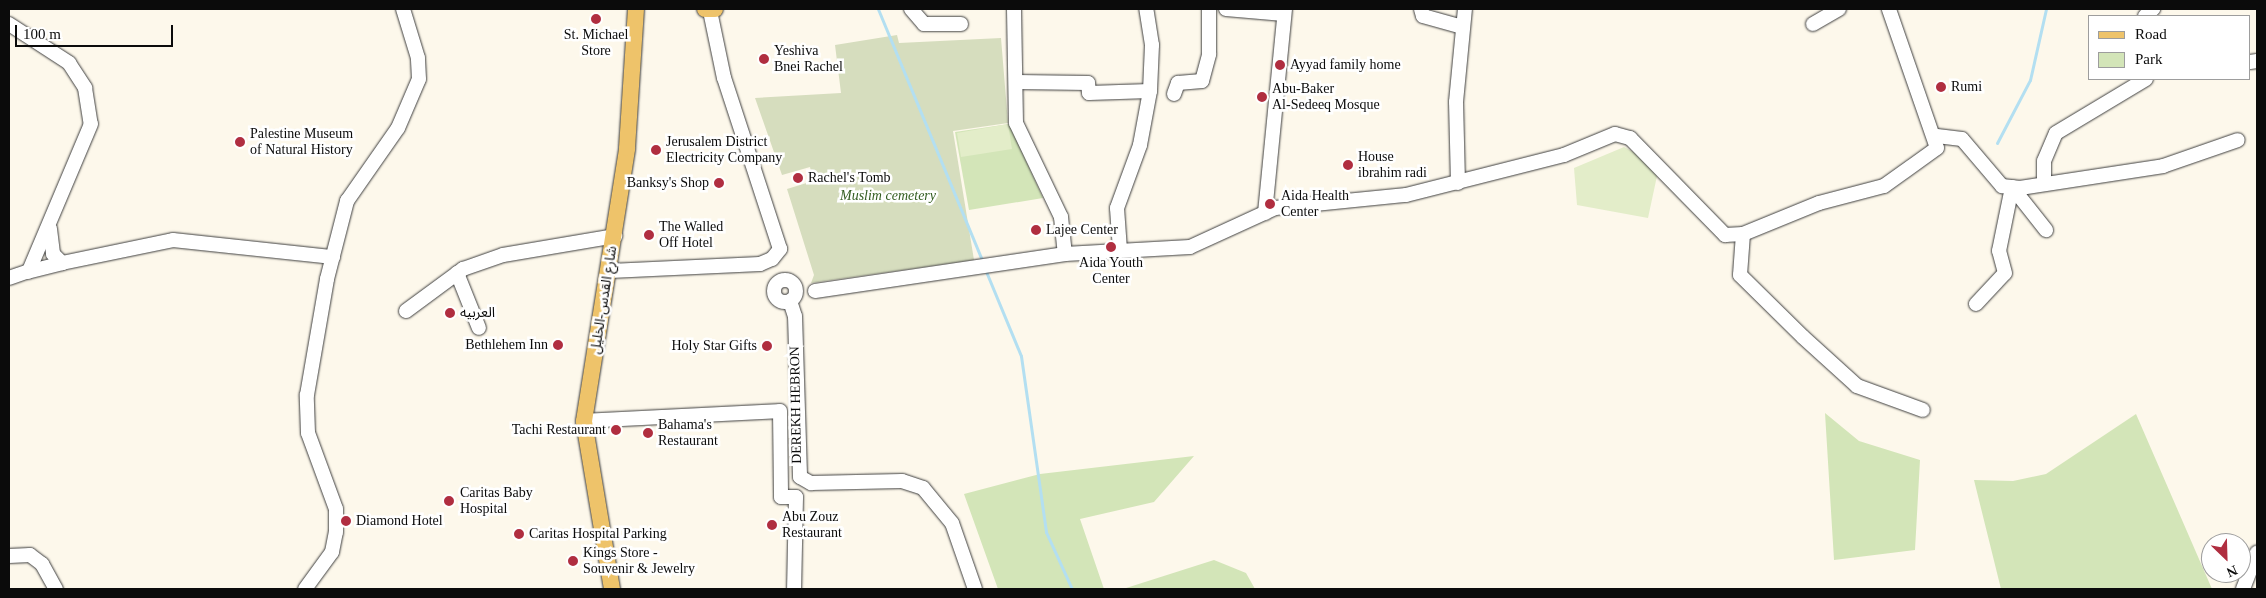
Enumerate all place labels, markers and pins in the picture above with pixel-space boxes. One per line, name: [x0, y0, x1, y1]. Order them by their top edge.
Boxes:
marker: St. Michael Store: [590, 13, 602, 25]
place label: St. Michael Store: [564, 27, 628, 59]
place label: Yeshiva Bnei Rachel: [774, 43, 843, 75]
marker: Yeshiva Bnei Rachel: [758, 53, 770, 65]
place label: Ayyad family home: [1290, 57, 1401, 73]
marker: Ayyad family home: [1274, 59, 1286, 71]
place label: Rumi: [1951, 79, 1982, 95]
place label: Abu-Baker Al-Sedeeq Mosque: [1272, 81, 1380, 114]
marker: Rumi: [1935, 81, 1947, 93]
marker: Abu-Baker Al-Sedeeq Mosque: [1256, 91, 1268, 103]
place label: Palestine Museum of Natural History: [250, 126, 353, 158]
place label: Jerusalem District Electricity Company: [666, 134, 782, 166]
marker: Palestine Museum of Natural History: [234, 136, 246, 148]
marker: Jerusalem District Electricity Company: [650, 144, 662, 156]
place label: House ibrahim radi: [1358, 149, 1427, 182]
marker: House ibrahim radi: [1342, 159, 1354, 171]
place label: Rachel's Tomb: [808, 170, 891, 186]
marker: Rachel's Tomb: [792, 172, 804, 184]
place label: Banksy's Shop: [627, 175, 709, 191]
marker: Banksy's Shop: [713, 177, 725, 189]
place label: Aida Health Center: [1281, 188, 1349, 220]
marker: Aida Health Center: [1263, 197, 1277, 211]
place label: The Walled Off Hotel: [659, 219, 724, 252]
place label: Lajee Center: [1046, 222, 1118, 238]
marker: Lajee Center: [1030, 224, 1042, 236]
marker: The Walled Off Hotel: [643, 229, 655, 241]
marker: Aida Youth Center: [1105, 241, 1117, 253]
place label: Aida Youth Center: [1079, 255, 1143, 288]
place label: العربيه: [460, 305, 495, 321]
marker: العربيه: [444, 307, 456, 319]
place label: Bethlehem Inn: [465, 337, 548, 353]
place label: Holy Star Gifts: [671, 338, 757, 354]
marker: Bethlehem Inn: [552, 339, 564, 351]
marker: Holy Star Gifts: [761, 340, 773, 352]
place label: Bahama's Restaurant: [658, 417, 718, 450]
place label: Tachi Restaurant: [512, 422, 606, 438]
marker: Tachi Restaurant: [610, 424, 622, 436]
marker: Bahama's Restaurant: [642, 427, 654, 439]
place label: Caritas Baby Hospital: [460, 485, 533, 518]
marker: Caritas Baby Hospital: [442, 494, 456, 508]
place label: Abu Zouz Restaurant: [782, 509, 842, 542]
place label: Diamond Hotel: [356, 513, 443, 529]
marker: Diamond Hotel: [340, 515, 352, 527]
marker: Abu Zouz Restaurant: [766, 519, 778, 531]
place label: Caritas Hospital Parking: [529, 526, 667, 542]
marker: Caritas Hospital Parking: [513, 528, 525, 540]
place label: Kings Store - Souvenir & Jewelry: [583, 545, 695, 578]
marker: Kings Store - Souvenir & Jewelry: [567, 555, 579, 567]

